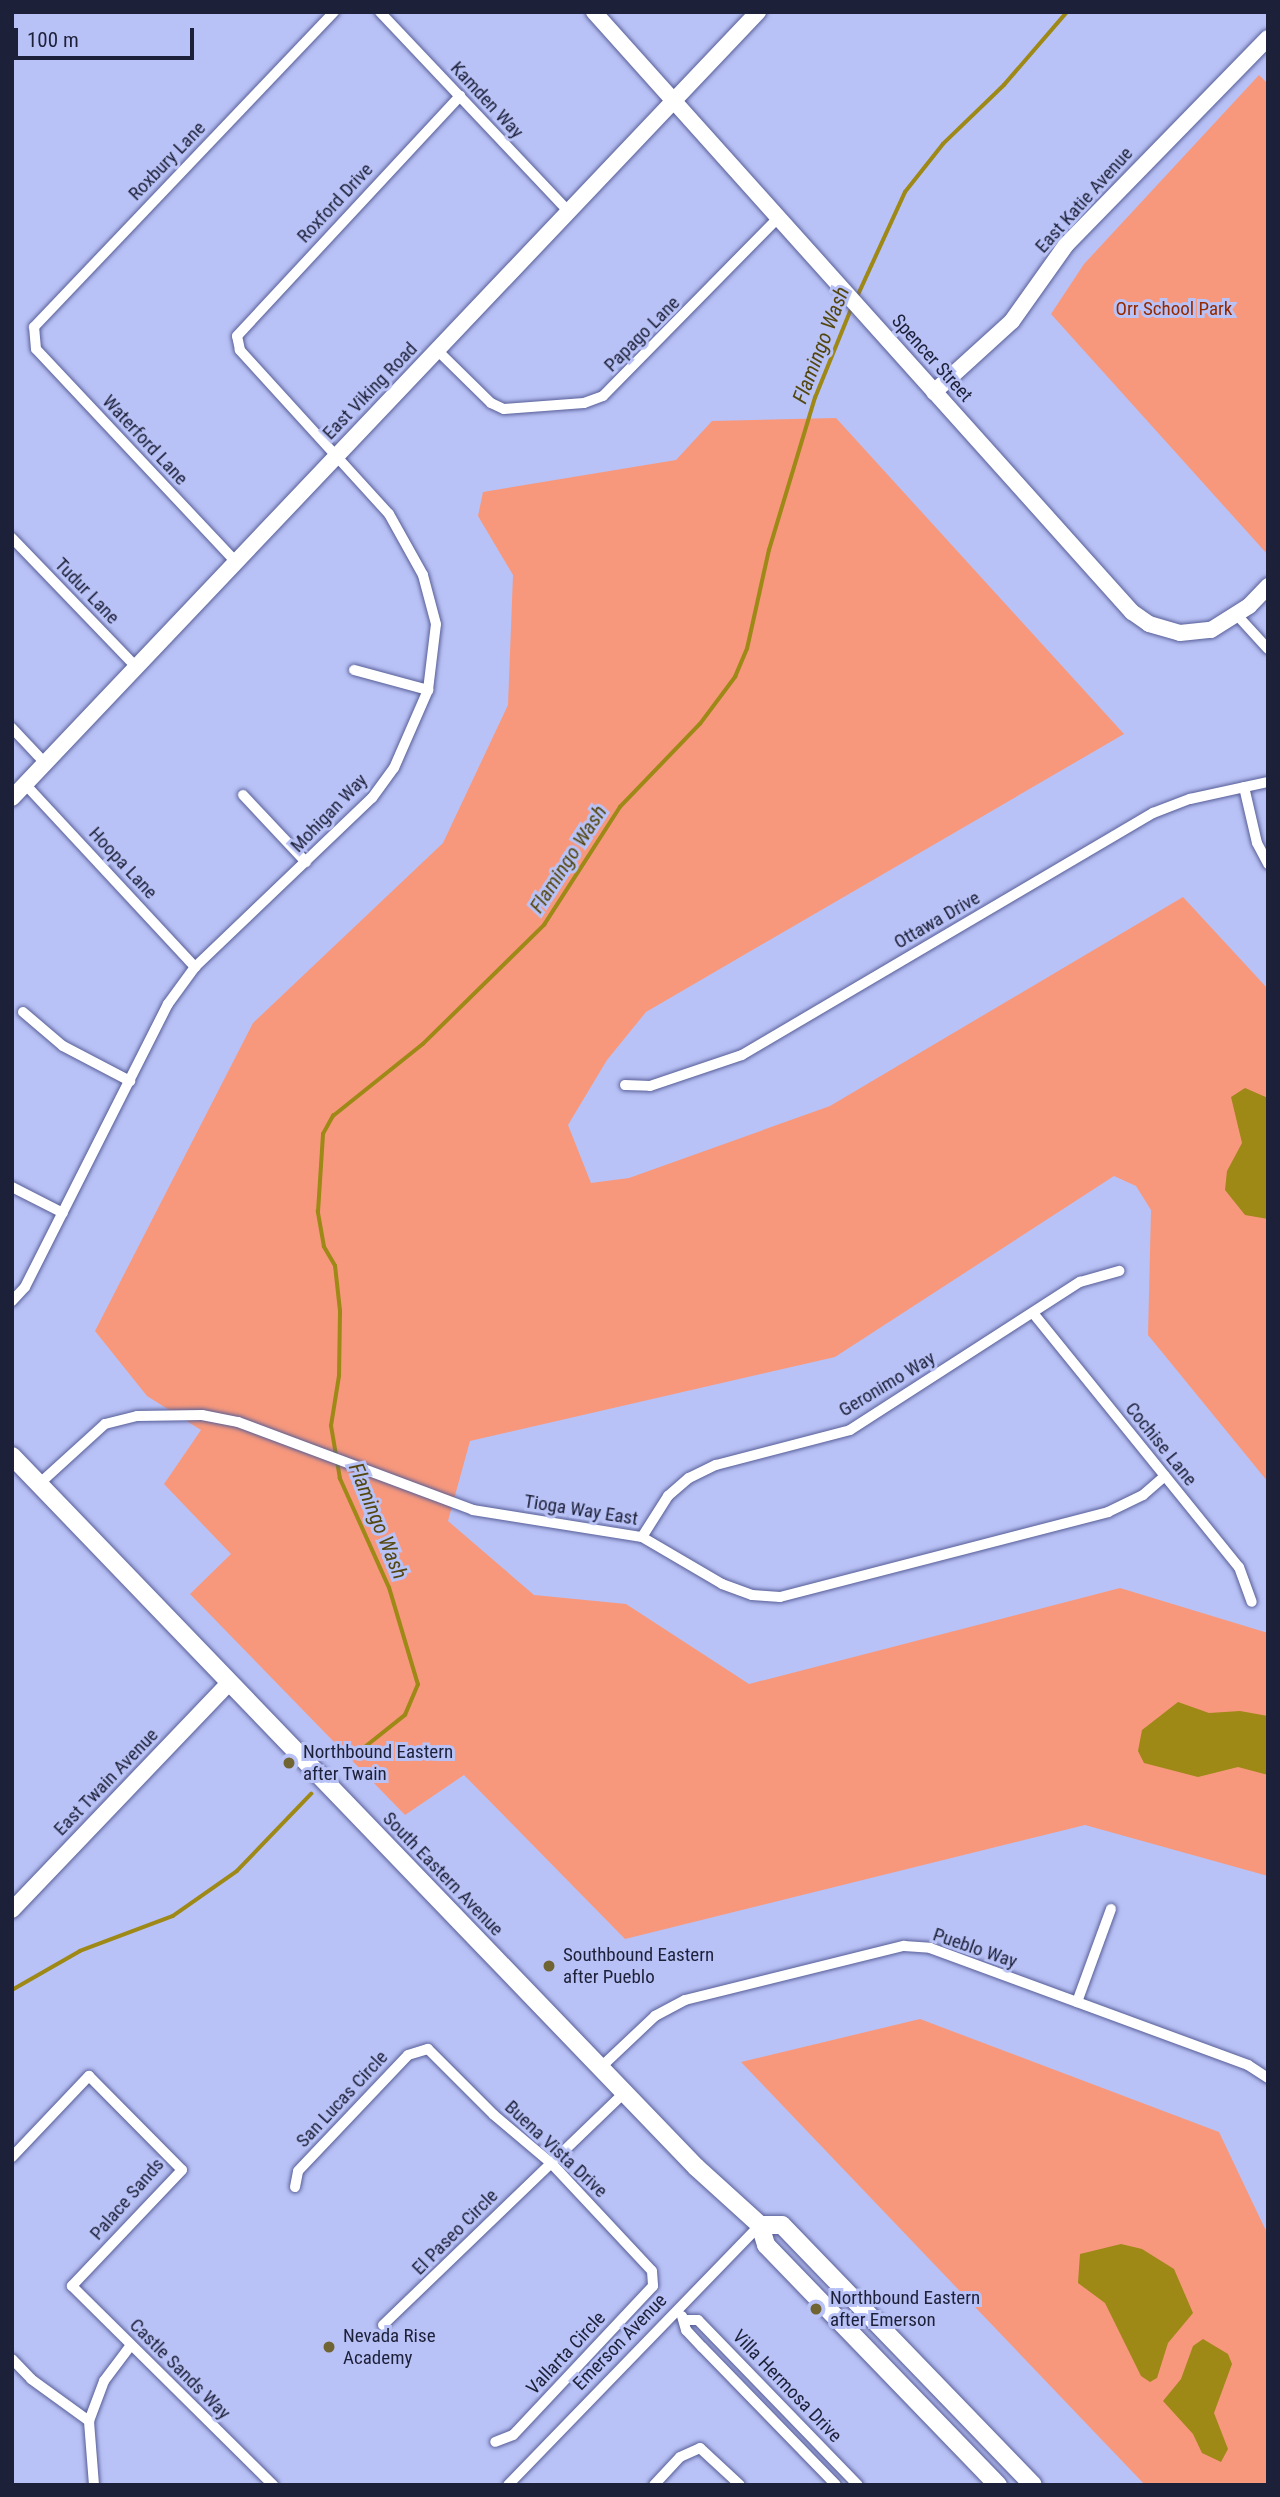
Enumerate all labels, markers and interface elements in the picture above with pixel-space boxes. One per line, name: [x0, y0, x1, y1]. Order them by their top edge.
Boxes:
scale bar: [18, 14, 198, 58]
text: 100 m: [27, 28, 79, 52]
street label: Kamden Way: [446, 57, 528, 143]
street label: Roxbury Lane: [124, 117, 210, 205]
street label: East Katie Avenue: [1030, 142, 1138, 258]
street label: Roxford Drive: [292, 158, 378, 248]
water label: Flamingo Wash: [787, 283, 855, 407]
street label: Papago Lane: [599, 291, 685, 377]
park label: Orr School Park: [1116, 298, 1232, 320]
street label: Spencer Street: [887, 310, 977, 406]
street label: East Viking Road: [318, 338, 422, 444]
street label: Waterford Lane: [97, 390, 193, 490]
street label: Tudur Lane: [50, 553, 124, 629]
street label: Mohigan Way: [286, 769, 372, 857]
water label: Flamingo Wash: [524, 800, 612, 918]
street label: Hoopa Lane: [84, 822, 162, 904]
street label: Ottawa Drive: [890, 886, 984, 954]
street label: Geronimo Way: [835, 1346, 939, 1422]
street label: Cochise Lane: [1120, 1398, 1202, 1490]
water label: Flamingo Wash: [343, 1459, 413, 1583]
street label: Tioga Way East: [522, 1490, 640, 1530]
street label: East Twain Avenue: [49, 1724, 163, 1840]
place label: Northbound Eastern after Twain: [303, 1741, 453, 1785]
marker: Northbound Eastern after Twain: [281, 1755, 297, 1771]
street label: South Eastern Avenue: [378, 1807, 508, 1941]
street label: Pueblo Way: [930, 1923, 1020, 1973]
place label: Southbound Eastern after Pueblo: [563, 1944, 714, 1988]
marker: Southbound Eastern after Pueblo: [541, 1958, 557, 1974]
street label: San Lucas Circle: [291, 2046, 393, 2152]
street label: Buena Vista Drive: [500, 2096, 612, 2202]
street label: Palace Sands: [85, 2153, 169, 2245]
street label: El Paseo Circle: [407, 2184, 503, 2280]
place label: Northbound Eastern after Emerson: [830, 2287, 980, 2331]
street label: Emerson Avenue: [568, 2289, 672, 2395]
marker: Northbound Eastern after Emerson: [808, 2301, 824, 2317]
street label: Vallarta Circle: [522, 2307, 610, 2399]
street label: Castle Sands Way: [125, 2314, 235, 2424]
place label: Nevada Rise Academy: [343, 2325, 436, 2369]
street label: Villa Hermosa Drive: [728, 2325, 846, 2447]
marker: Nevada Rise Academy: [321, 2339, 337, 2355]

